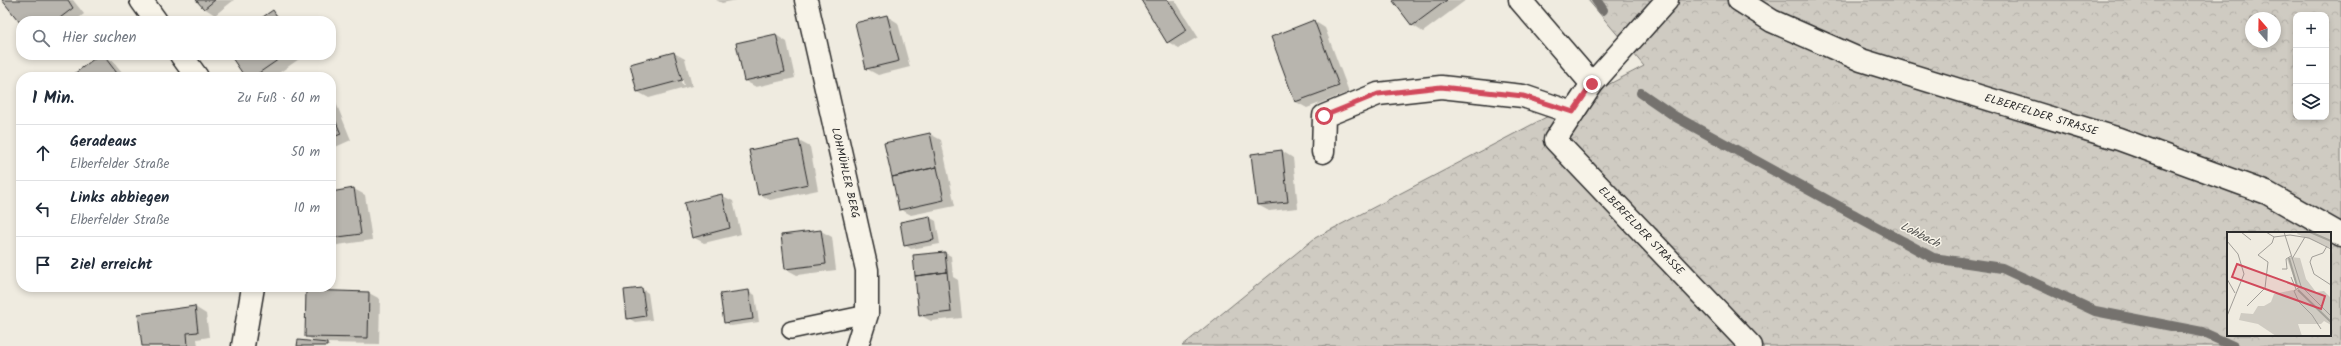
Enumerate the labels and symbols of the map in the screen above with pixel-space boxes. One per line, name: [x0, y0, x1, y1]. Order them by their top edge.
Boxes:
north arrow: [2245, 12, 2281, 48]
route end: [1583, 75, 1601, 93]
street label: ELBERFELDER STRASSE: [1982, 89, 2101, 141]
route start: [1315, 107, 1333, 125]
street label: LOHMÜHLER BERG: [826, 126, 864, 220]
street label: ELBERFELDER STRASSE: [1594, 182, 1689, 280]
water label: Lohbach: [1897, 217, 1944, 254]
inset map: [2227, 232, 2331, 336]

